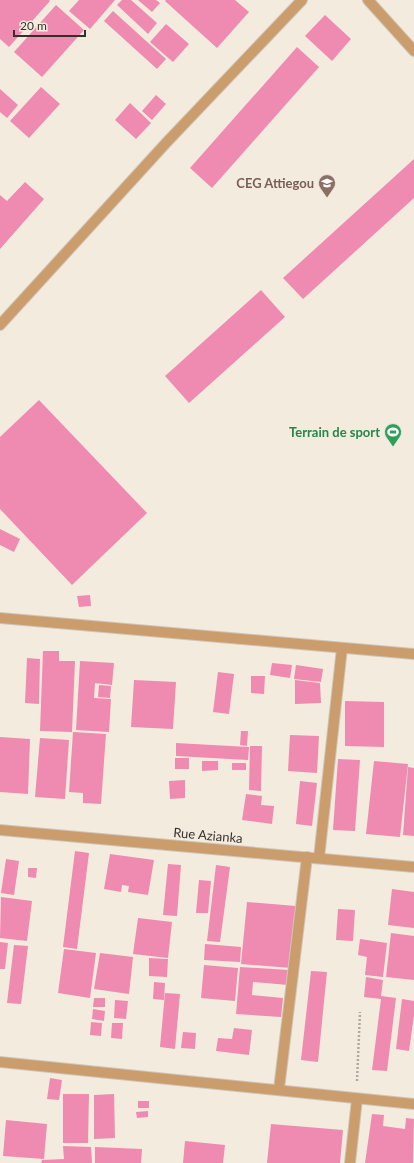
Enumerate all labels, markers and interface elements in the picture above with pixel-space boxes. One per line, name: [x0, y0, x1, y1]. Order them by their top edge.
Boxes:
scale bar: [14, 12, 85, 38]
text: 20 m: [20, 18, 47, 33]
school or university icon: CEG Attiegou: [317, 173, 337, 198]
place label: CEG Attiegou: [236, 175, 314, 191]
sports icon: Terrain de sport: [383, 422, 403, 447]
place label: Terrain de sport: [289, 424, 380, 440]
street label: Rue Azianka: [173, 824, 243, 846]

